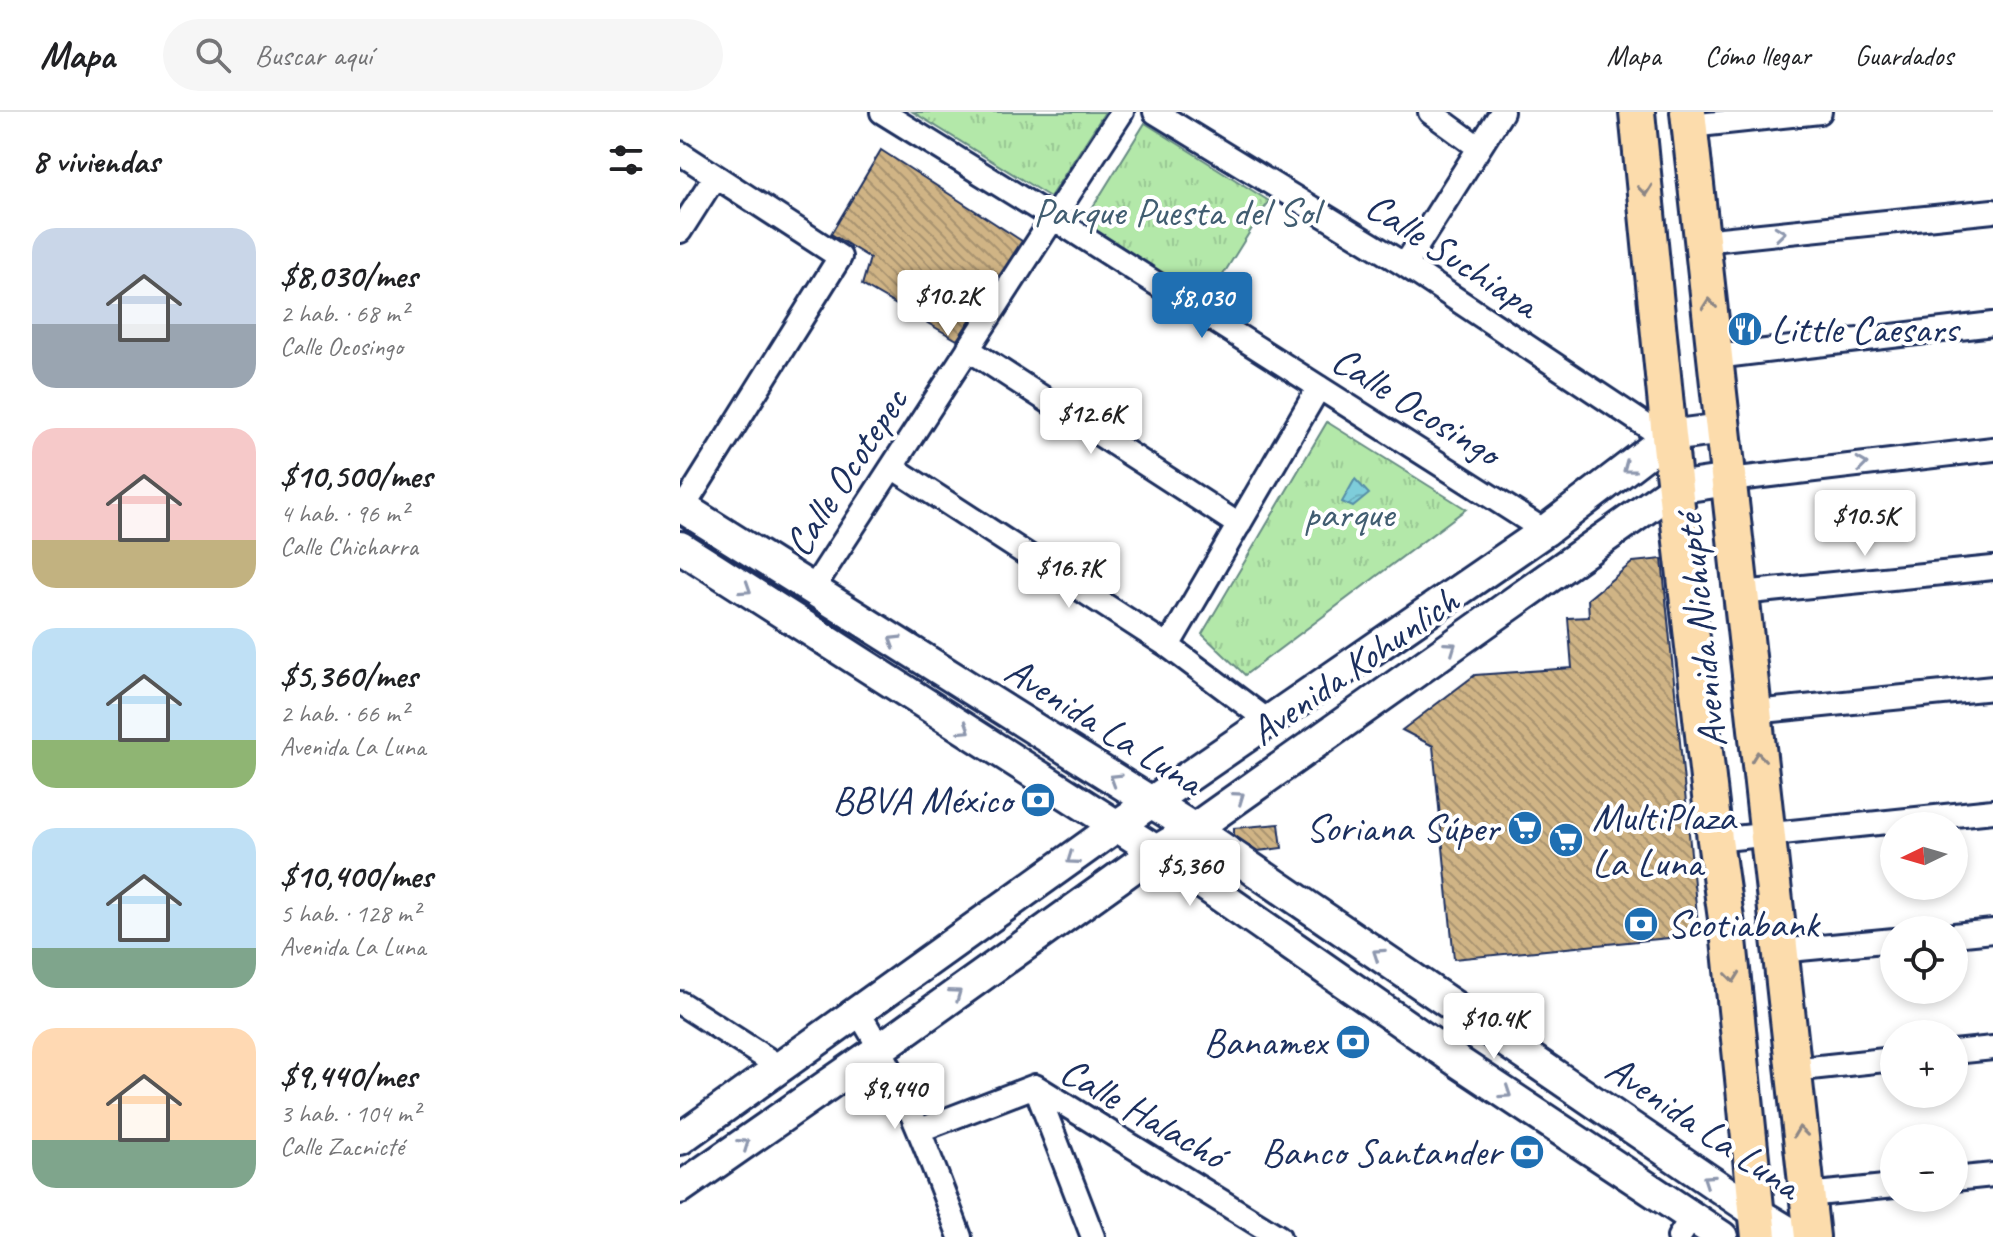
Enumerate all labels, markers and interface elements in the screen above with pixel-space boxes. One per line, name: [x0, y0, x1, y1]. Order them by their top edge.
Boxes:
search box: [163, 19, 723, 91]
text: Mapa: [40, 32, 115, 79]
icon: search: [191, 33, 235, 77]
text: Buscar aquí: [255, 36, 372, 74]
text: Mapa: [1606, 38, 1661, 73]
text: Cómo llegar: [1705, 38, 1811, 73]
text: Guardados: [1855, 38, 1953, 73]
icon: filters: [604, 138, 648, 182]
text: 8 viviendas: [32, 139, 159, 182]
street label: Calle Suchiapa: [1356, 181, 1551, 331]
one-way arrow: [1636, 184, 1653, 197]
park label: Parque Puesta del Sol: [1033, 187, 1325, 237]
one-way arrow: [1774, 225, 1787, 242]
text: $8,030/mes: [280, 254, 417, 297]
icon: home: [96, 260, 192, 356]
pin: $10.2K: [883, 270, 1013, 338]
pin: $8,030: [1137, 272, 1267, 340]
text: $10.2K: [915, 279, 981, 312]
text: $8,030: [1170, 281, 1234, 314]
text: 2 hab. · 68 m²: [280, 297, 408, 330]
one-way arrow: [1701, 297, 1718, 310]
place label: Little Caesars: [1771, 304, 1961, 354]
restaurant icon: Little Caesars: [1726, 310, 1764, 348]
text: Calle Ocosingo: [280, 330, 403, 363]
street label: Calle Ocosingo: [1323, 335, 1513, 479]
street label: Calle Ocotepec: [773, 378, 919, 566]
pin: $12.6K: [1026, 388, 1156, 456]
text: $12.6K: [1058, 397, 1124, 430]
text: $10,500/mes: [280, 454, 432, 497]
one-way arrow: [1856, 456, 1869, 473]
one-way arrow: [1622, 458, 1637, 472]
icon: home: [96, 460, 192, 556]
park label: parque: [1304, 489, 1397, 539]
pin: $10.5K: [1800, 490, 1930, 558]
text: 4 hab. · 96 m²: [280, 497, 408, 530]
text: $10.5K: [1833, 499, 1897, 532]
street label: Avenida Nichupté: [1663, 506, 1738, 750]
text: Calle Chicharra: [280, 530, 418, 563]
pin: $16.7K: [1004, 542, 1134, 610]
text: $16.7K: [1036, 551, 1102, 584]
street label: Avenida Kohunlich: [1240, 575, 1470, 756]
one-way arrow: [737, 579, 752, 594]
one-way arrow: [888, 636, 903, 651]
one-way arrow: [1442, 642, 1456, 657]
street label: Avenida La Luna: [996, 645, 1215, 808]
text: $5,360/mes: [280, 654, 417, 697]
icon: home: [96, 660, 192, 756]
text: 2 hab. · 66 m²: [280, 697, 408, 730]
one-way arrow: [956, 719, 971, 734]
text: Avenida La Luna: [280, 730, 426, 763]
one-way arrow: [1750, 750, 1767, 763]
one-way arrow: [1109, 774, 1123, 789]
place label: BBVA México: [832, 775, 1016, 825]
bank icon: BBVA México: [1019, 781, 1057, 819]
place label: MultiPlaza La Luna: [1592, 792, 1738, 888]
one-way arrow: [1230, 793, 1244, 807]
place label: Soriana Súper: [1306, 803, 1502, 853]
supermarket icon: Soriana Súper: [1506, 809, 1544, 847]
north arrow: [1880, 812, 1968, 900]
map controls: [1880, 812, 1968, 1212]
supermarket icon: MultiPlaza La Luna: [1547, 821, 1585, 859]
pin: $5,360: [1125, 840, 1255, 908]
one-way arrow: [1066, 849, 1080, 864]
text: $5,360: [1158, 849, 1222, 882]
text: $10,400/mes: [280, 854, 432, 897]
icon: home: [96, 860, 192, 956]
text: 5 hab. · 128 m²: [280, 897, 420, 930]
place label: Scotiabank: [1667, 899, 1821, 949]
bank icon: Scotiabank: [1622, 905, 1660, 943]
button: locate: [1880, 916, 1968, 1004]
text: Avenida La Luna: [280, 930, 426, 963]
one-way arrow: [1372, 949, 1386, 964]
one-way arrow: [1724, 971, 1741, 984]
one-way arrow: [948, 989, 962, 1004]
pin: $10.4K: [1429, 993, 1559, 1061]
text: $10.4K: [1461, 1002, 1527, 1035]
place label: Banamex: [1203, 1017, 1330, 1067]
button: +: [1880, 1020, 1968, 1108]
bank icon: Banamex: [1334, 1023, 1372, 1061]
street label: Avenida La Luna: [1596, 1044, 1813, 1212]
street label: Calle Halachó: [1052, 1046, 1239, 1183]
text: $9,440/mes: [280, 1054, 417, 1097]
icon: home: [96, 1060, 192, 1156]
pin: $9,440: [830, 1063, 960, 1131]
text: $9,440: [863, 1072, 927, 1105]
one-way arrow: [1497, 1083, 1511, 1098]
text: 3 hab. · 104 m²: [280, 1097, 420, 1130]
button: −: [1880, 1124, 1968, 1212]
one-way arrow: [1791, 1125, 1808, 1138]
place label: Banco Santander: [1261, 1127, 1505, 1177]
text: Calle Zacnicté: [280, 1130, 404, 1163]
bank icon: Banco Santander: [1508, 1133, 1546, 1171]
one-way arrow: [736, 1139, 750, 1154]
one-way arrow: [1702, 1175, 1716, 1190]

